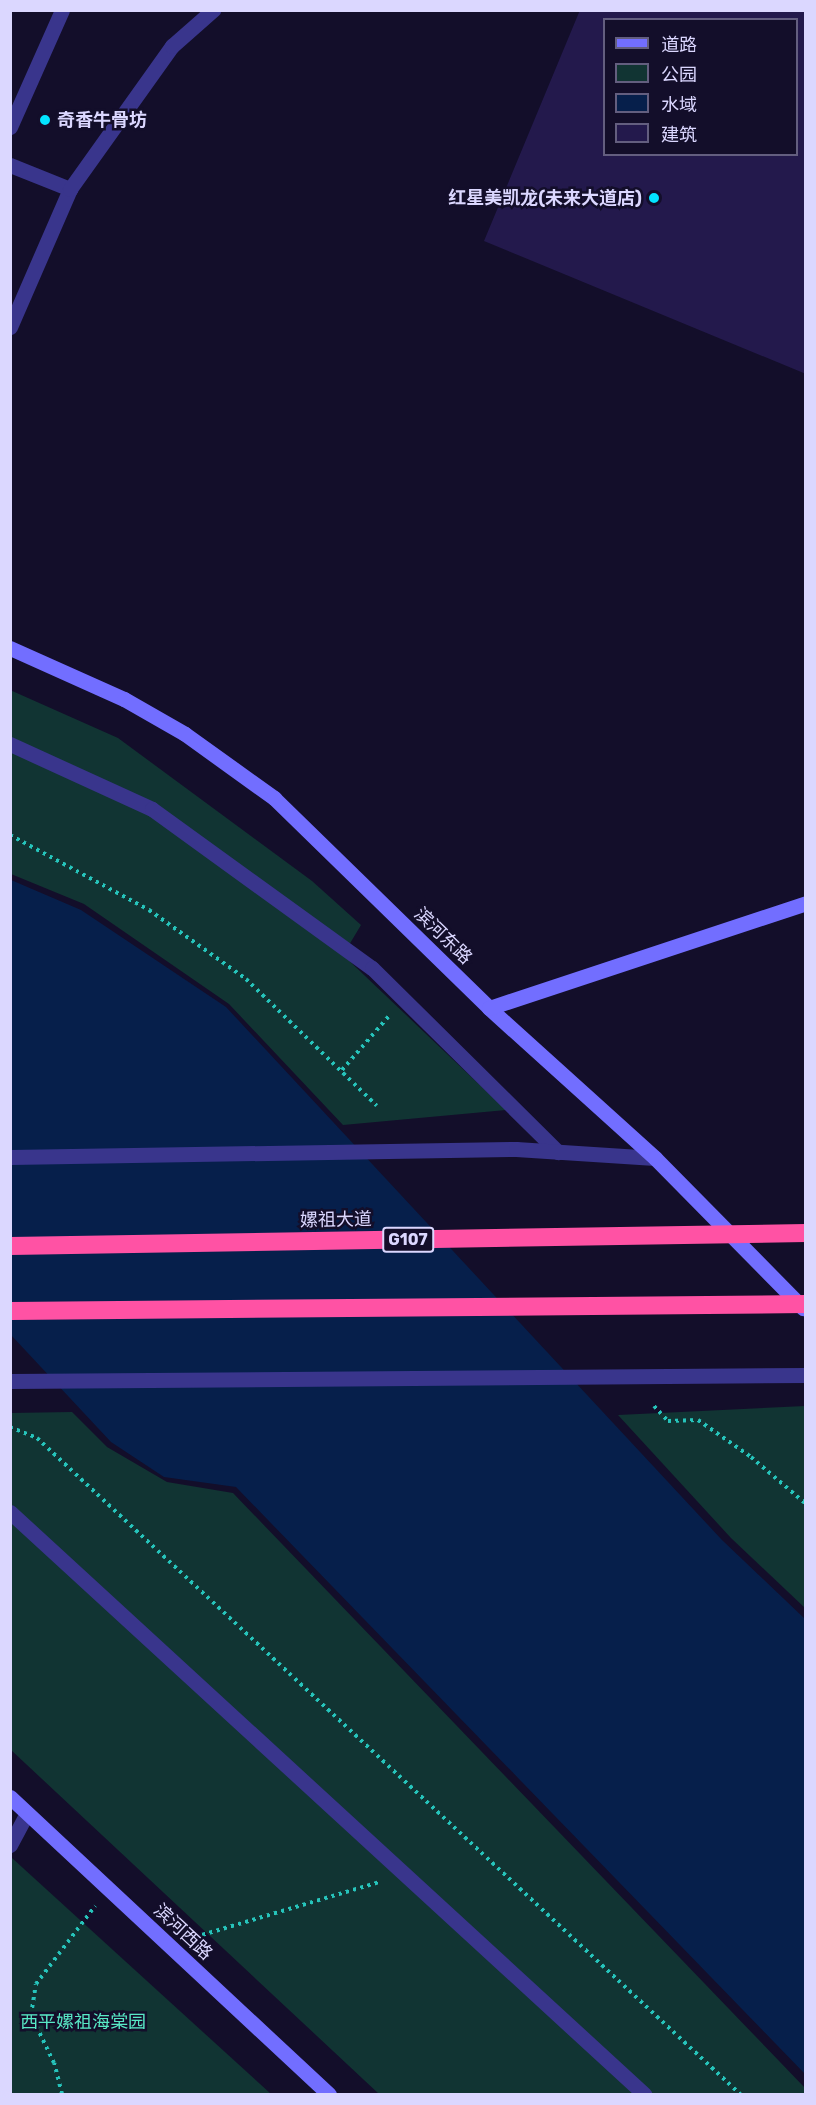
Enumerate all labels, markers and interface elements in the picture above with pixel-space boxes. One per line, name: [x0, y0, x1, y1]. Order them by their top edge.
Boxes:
legend: [603, 18, 798, 156]
text: 道路: [661, 34, 697, 56]
text: 公园: [661, 64, 697, 86]
text: 水域: [661, 94, 697, 116]
place label: 奇香牛骨坊: [57, 109, 147, 131]
marker: 奇香牛骨坊: [38, 113, 52, 127]
text: 建筑: [661, 124, 697, 146]
place label: 红星美凯龙(未来大道店): [448, 187, 642, 209]
marker: 红星美凯龙(未来大道店): [647, 191, 661, 205]
street label: 滨河东路: [410, 903, 476, 969]
street label: 嫘祖大道: [300, 1209, 372, 1231]
road number: G107: [381, 1227, 435, 1253]
street label: 滨河西路: [149, 1900, 217, 1964]
park label: 西平嫘祖海棠园: [20, 2011, 146, 2033]

